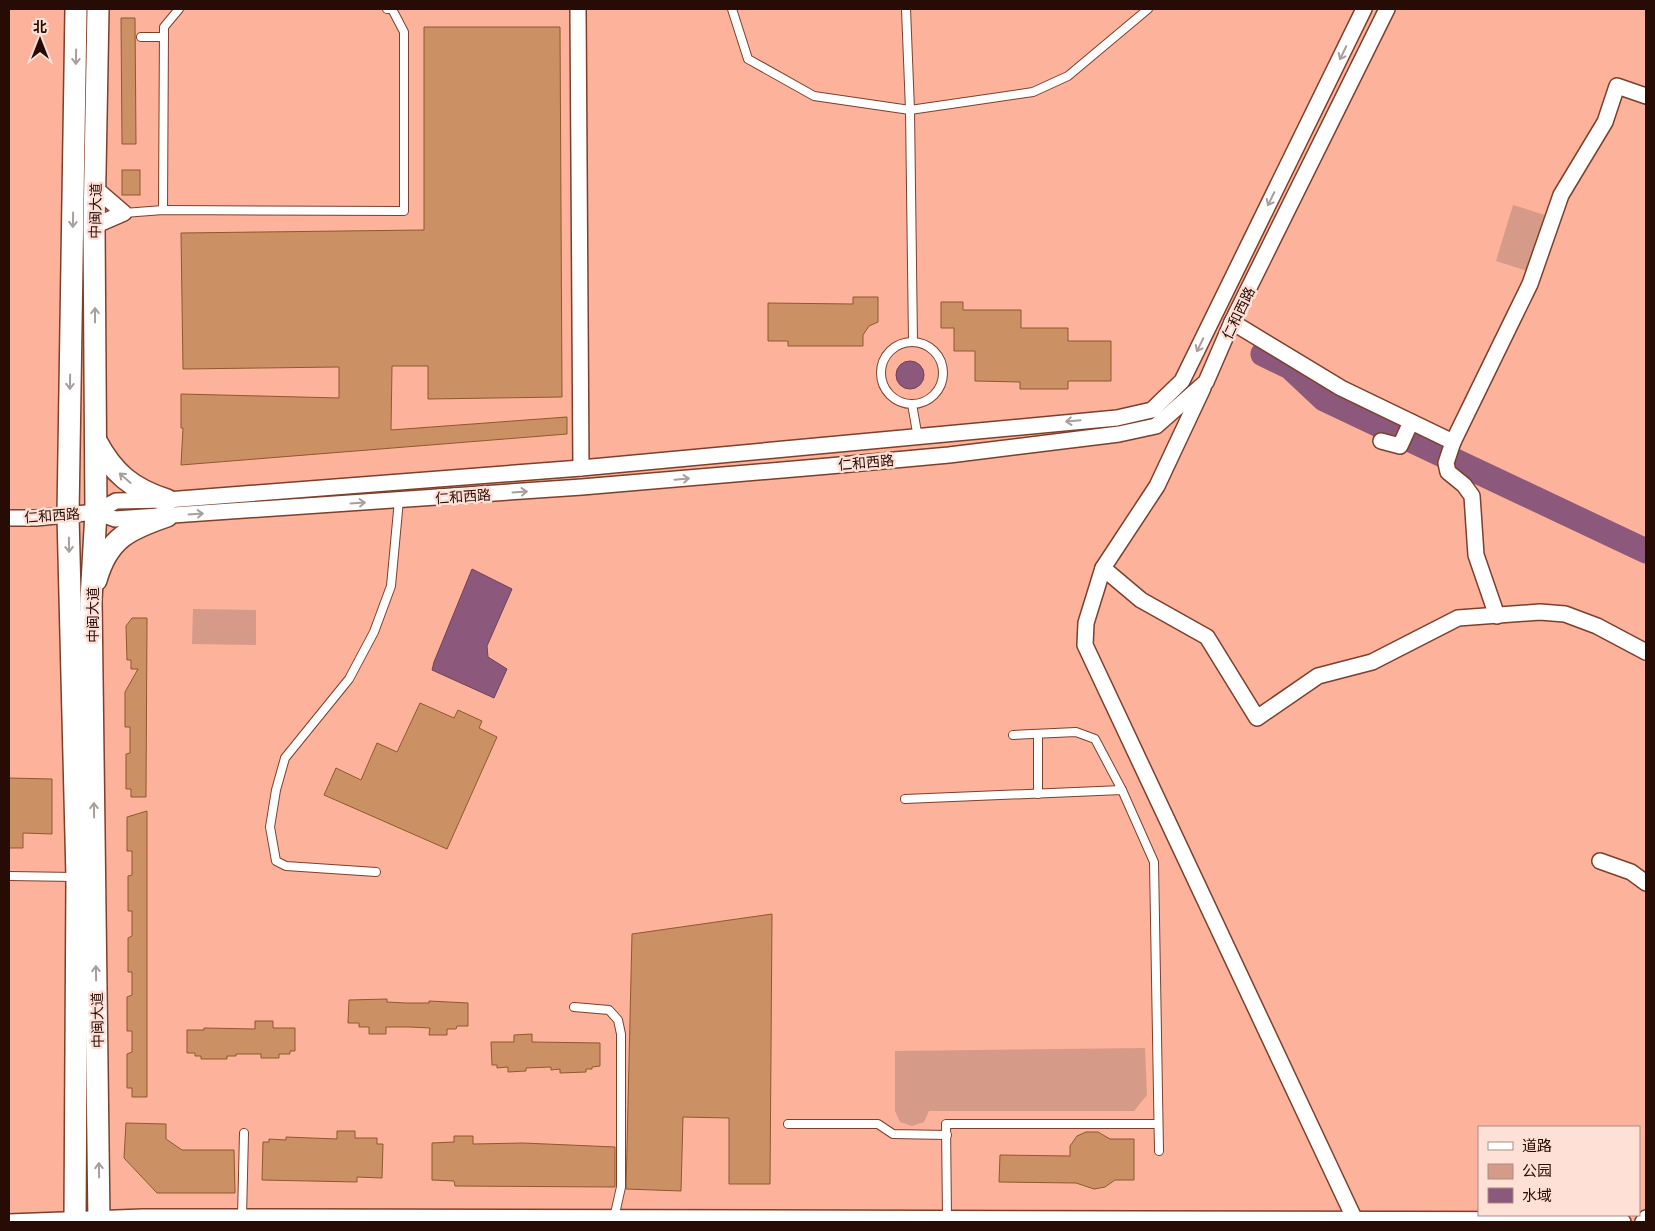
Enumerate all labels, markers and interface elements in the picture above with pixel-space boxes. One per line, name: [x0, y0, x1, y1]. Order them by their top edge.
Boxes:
north arrow: [15, 15, 65, 65]
text: 北: [33, 18, 47, 35]
one-way arrow: [1337, 45, 1347, 60]
one-way arrow: [71, 49, 80, 65]
street label: 中闽大道: [86, 183, 104, 239]
one-way arrow: [1266, 191, 1276, 206]
one-way arrow: [68, 212, 78, 228]
street label: 仁和西路: [1218, 284, 1258, 342]
one-way arrow: [90, 308, 99, 324]
one-way arrow: [1195, 337, 1205, 352]
one-way arrow: [66, 374, 75, 390]
one-way arrow: [1065, 417, 1081, 426]
street label: 仁和西路: [837, 451, 895, 473]
one-way arrow: [119, 472, 132, 483]
one-way arrow: [674, 474, 690, 483]
street label: 仁和西路: [434, 486, 492, 506]
one-way arrow: [512, 487, 528, 496]
one-way arrow: [350, 498, 366, 508]
street label: 仁和西路: [23, 505, 81, 525]
one-way arrow: [187, 509, 203, 519]
one-way arrow: [64, 536, 74, 553]
street label: 中闽大道: [84, 587, 101, 643]
one-way arrow: [89, 802, 99, 818]
one-way arrow: [91, 965, 101, 981]
street label: 中闽大道: [88, 992, 106, 1048]
legend: [1478, 1126, 1640, 1216]
text: 道路: [1522, 1136, 1552, 1154]
text: 公园: [1522, 1161, 1552, 1179]
one-way arrow: [94, 1162, 104, 1178]
text: 水域: [1522, 1186, 1552, 1204]

